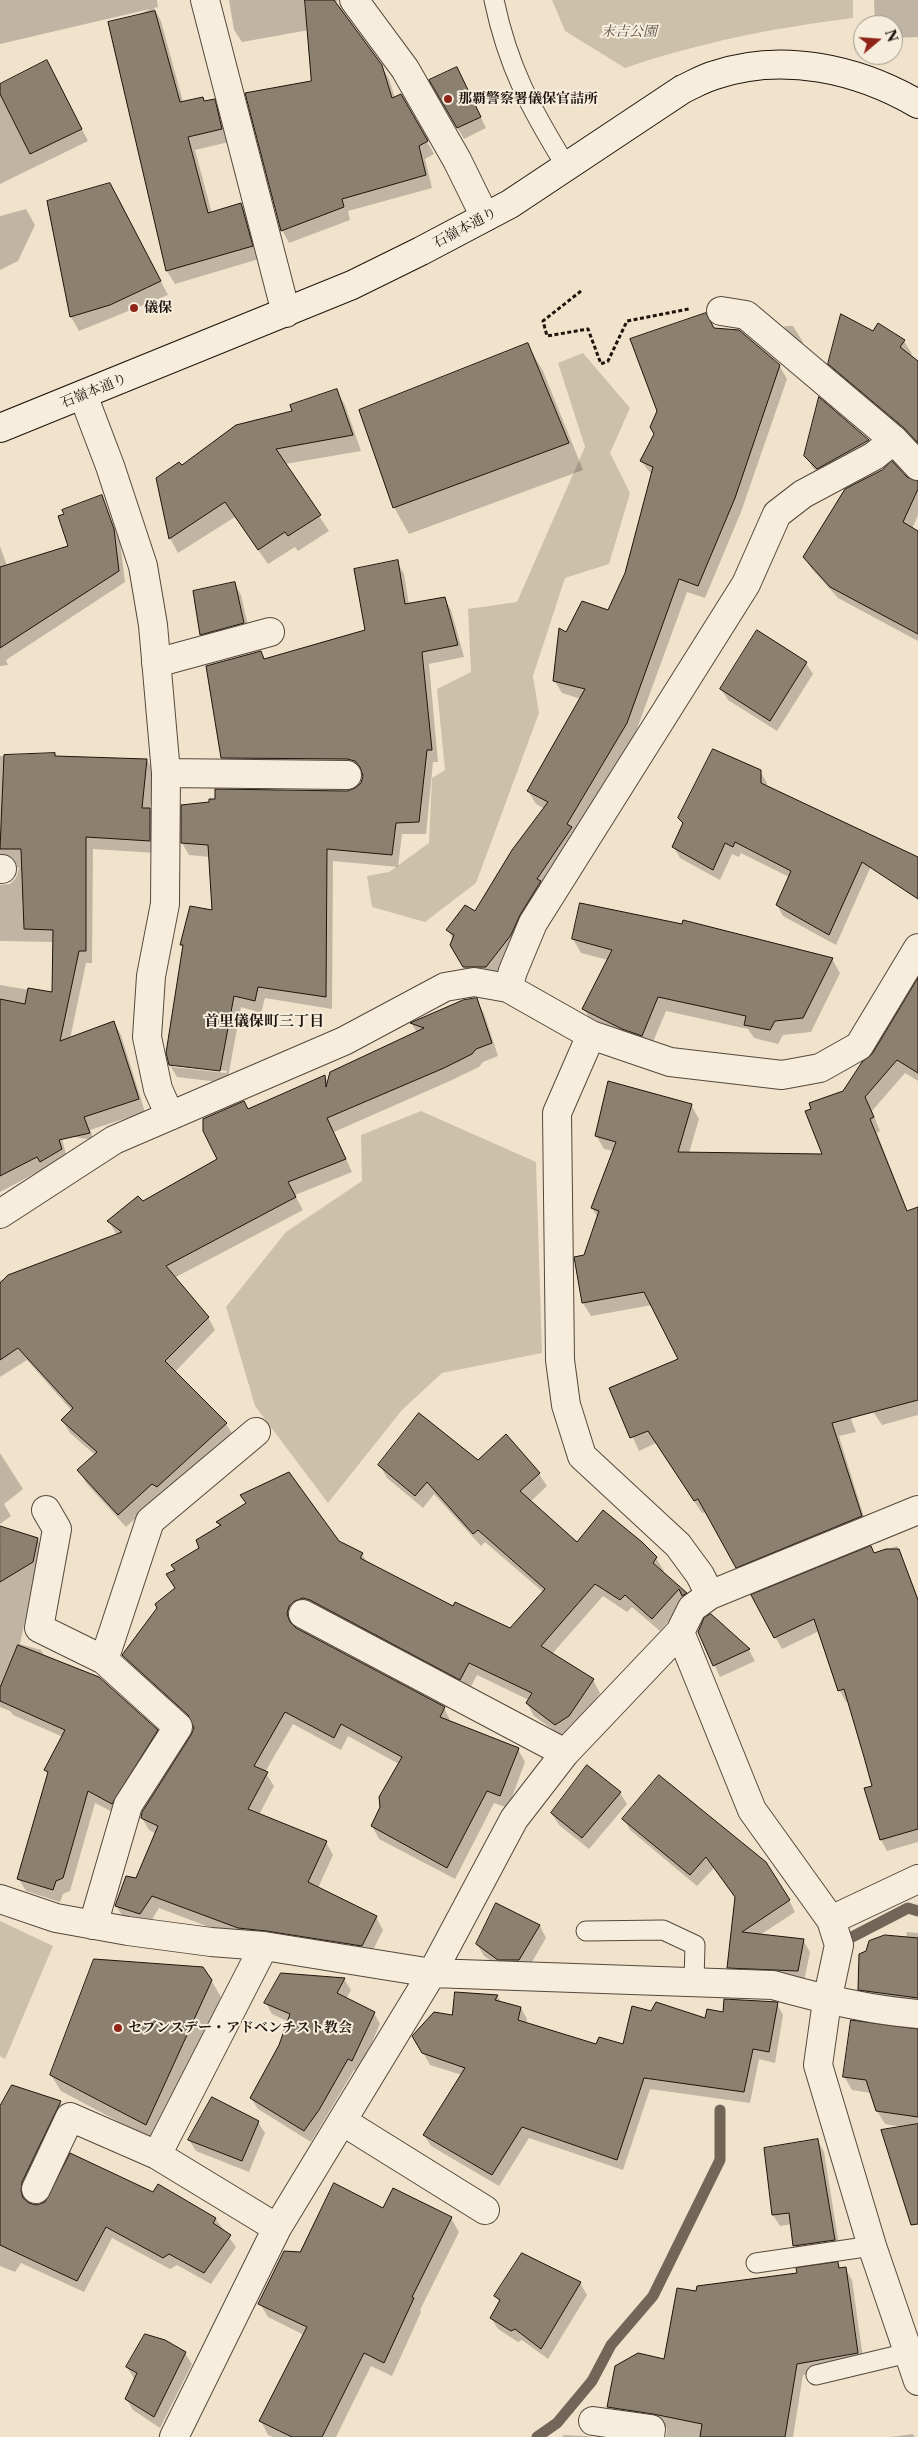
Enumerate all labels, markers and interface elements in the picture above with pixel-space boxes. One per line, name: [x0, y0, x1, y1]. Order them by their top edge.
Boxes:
north arrow: [853, 15, 903, 65]
park label: 末吉公園: [601, 24, 657, 40]
text: N: [881, 27, 902, 44]
place label: 那覇警察署儀保官詰所: [458, 91, 598, 107]
marker: 那覇警察署儀保官詰所: [442, 93, 454, 105]
street label: 石嶺本通り: [430, 204, 500, 252]
place label: 儀保: [144, 300, 172, 316]
marker: 儀保: [128, 302, 140, 314]
street label: 石嶺本通り: [58, 370, 130, 412]
district label: 首里儀保町三丁目: [204, 1013, 324, 1031]
place label: セブンスデー・アドベンチスト教会: [128, 2020, 352, 2036]
marker: セブンスデー・アドベンチスト教会: [112, 2022, 124, 2034]

